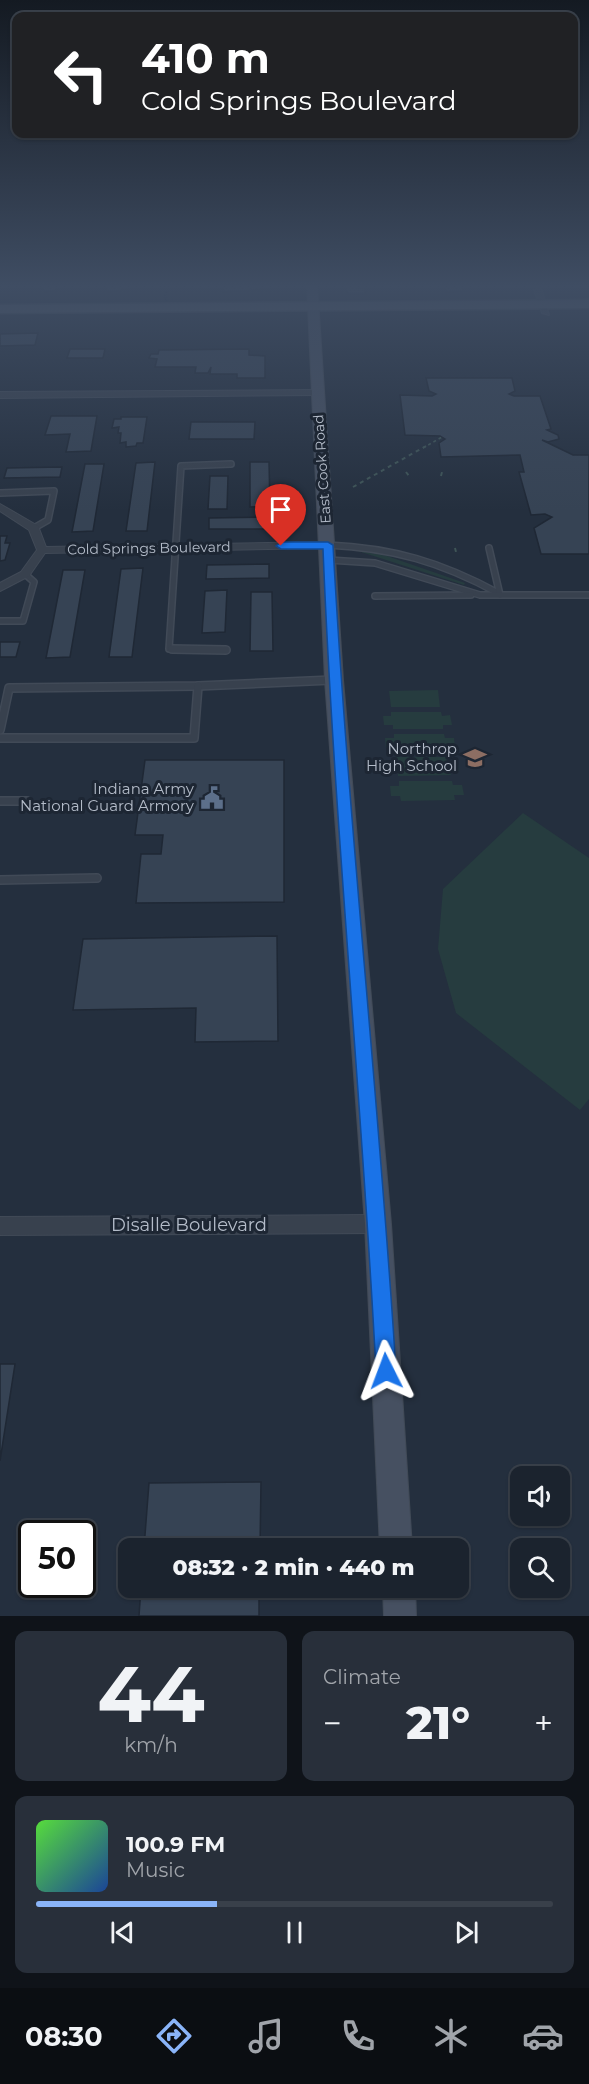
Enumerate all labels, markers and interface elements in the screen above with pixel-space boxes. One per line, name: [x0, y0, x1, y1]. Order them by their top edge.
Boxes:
text: 410 m: [141, 32, 270, 84]
icon: left: [42, 36, 120, 114]
text: Cold Springs Boulevard: [141, 84, 456, 117]
street label: East Cook Road: [309, 414, 335, 524]
pin: [255, 484, 306, 546]
icon: arrive: [264, 493, 297, 526]
street label: Cold Springs Boulevard: [67, 538, 231, 558]
place label: Northrop High School: [366, 739, 457, 775]
school or university icon: Northrop High School: [462, 745, 488, 771]
place label: Indiana Army National Guard Armory: [20, 779, 195, 815]
public building icon: Indiana Army National Guard Armory: [199, 785, 225, 811]
street label: Disalle Boulevard: [111, 1214, 267, 1236]
position arrow: [354, 1339, 418, 1403]
map controls: [510, 1466, 570, 1598]
button: sound: [510, 1466, 570, 1526]
speed limit sign: 50: [18, 1520, 96, 1598]
button: search: [510, 1538, 570, 1598]
text: 08:32 · 2 min · 440 m: [172, 1554, 415, 1581]
text: 44: [97, 1646, 205, 1742]
text: Climate: [323, 1665, 401, 1689]
text: 21°: [406, 1695, 470, 1750]
text: −: [323, 1703, 342, 1743]
text: +: [534, 1703, 553, 1743]
text: km/h: [124, 1733, 178, 1757]
text: 100.9 FM: [126, 1831, 225, 1858]
text: Music: [126, 1858, 185, 1882]
icon: previous: [106, 1916, 139, 1949]
icon: pause: [278, 1916, 311, 1949]
icon: next: [450, 1916, 483, 1949]
icon: directions: [153, 2015, 195, 2057]
icon: music: [245, 2015, 287, 2057]
icon: phone: [337, 2015, 379, 2057]
icon: climate: [430, 2015, 472, 2057]
icon: car: [522, 2015, 564, 2057]
text: 08:30: [25, 2020, 103, 2053]

